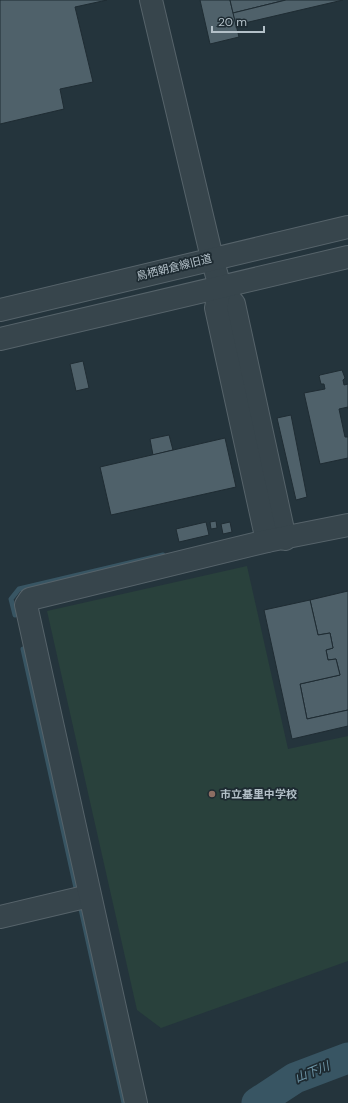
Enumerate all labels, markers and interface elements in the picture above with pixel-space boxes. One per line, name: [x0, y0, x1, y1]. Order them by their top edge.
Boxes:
scale bar: [212, 8, 264, 34]
text: 20 m: [218, 14, 247, 30]
street label: 鳥栖朝倉線旧道: [135, 251, 213, 283]
place label: 市立基里中学校: [220, 787, 297, 801]
marker: 市立基里中学校: [207, 789, 217, 799]
water label: 山下川: [292, 1057, 334, 1086]

